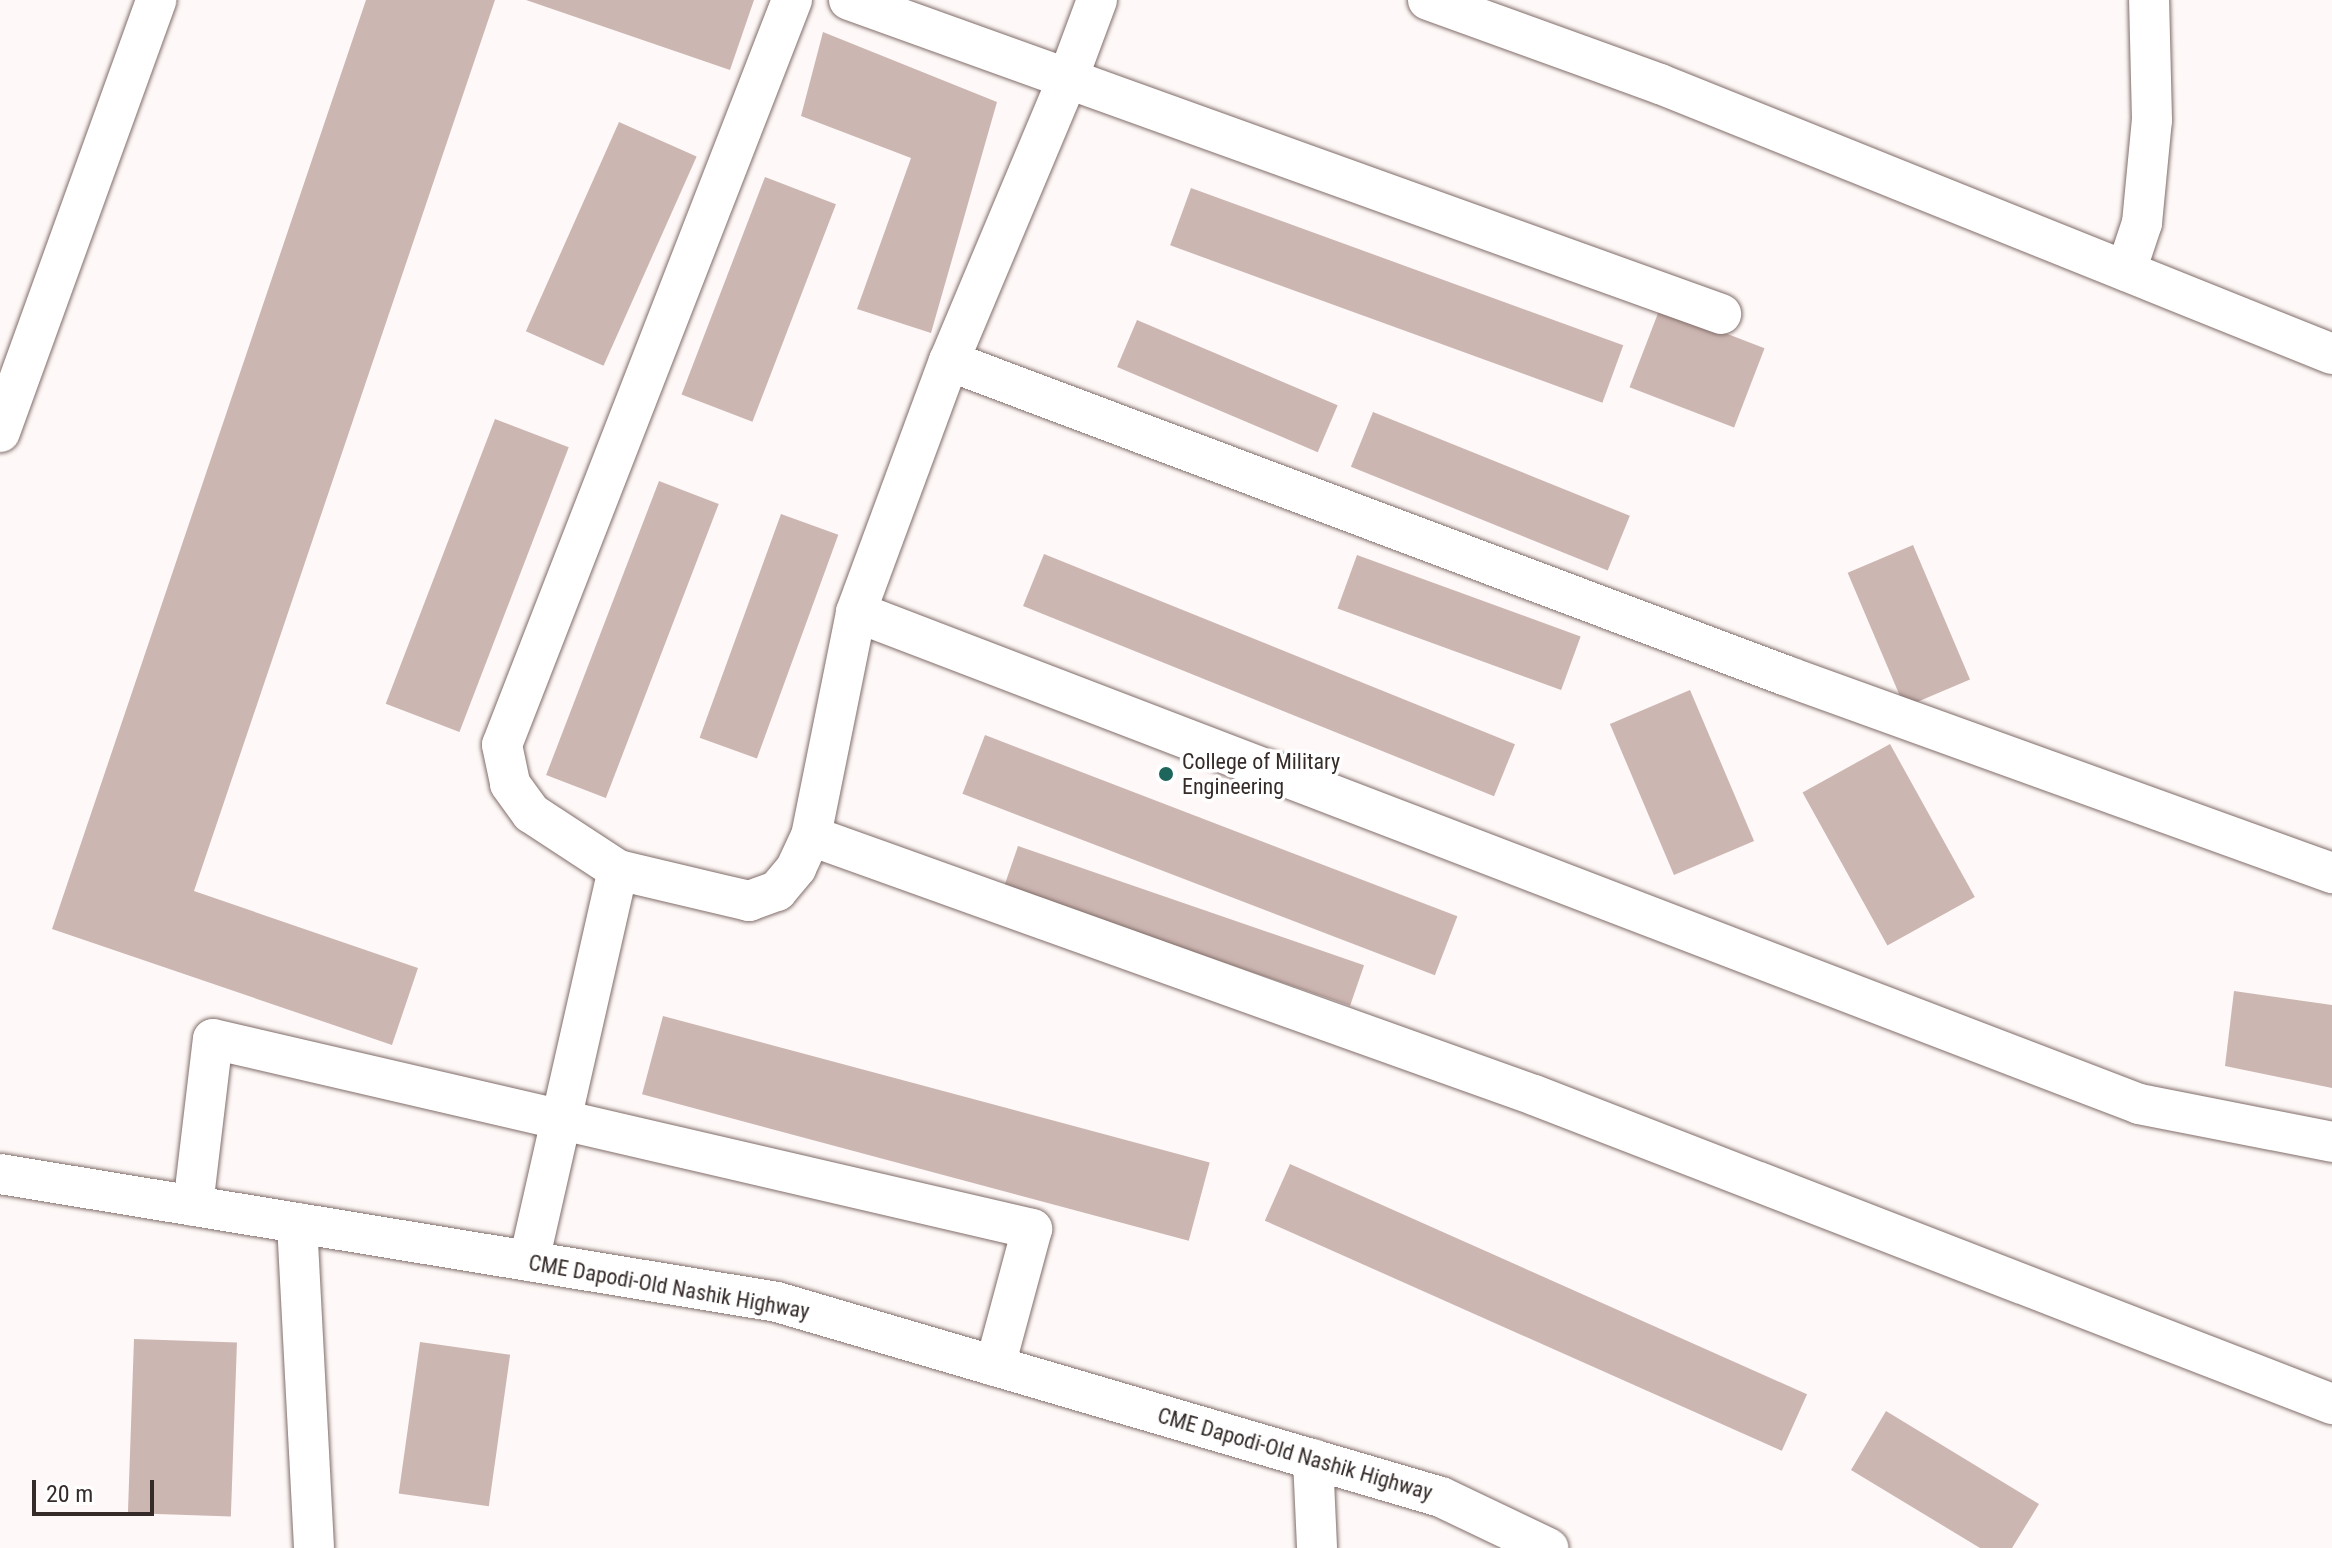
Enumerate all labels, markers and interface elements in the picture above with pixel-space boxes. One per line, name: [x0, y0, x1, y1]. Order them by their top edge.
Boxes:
place label: College of Military Engineering: [1182, 748, 1340, 800]
marker: College of Military Engineering: [1157, 765, 1175, 783]
street label: CME Dapodi-Old Nashik Highway: [527, 1249, 811, 1325]
street label: CME Dapodi-Old Nashik Highway: [1155, 1402, 1435, 1506]
scale bar: [36, 1464, 158, 1514]
text: 20 m: [46, 1480, 93, 1508]

